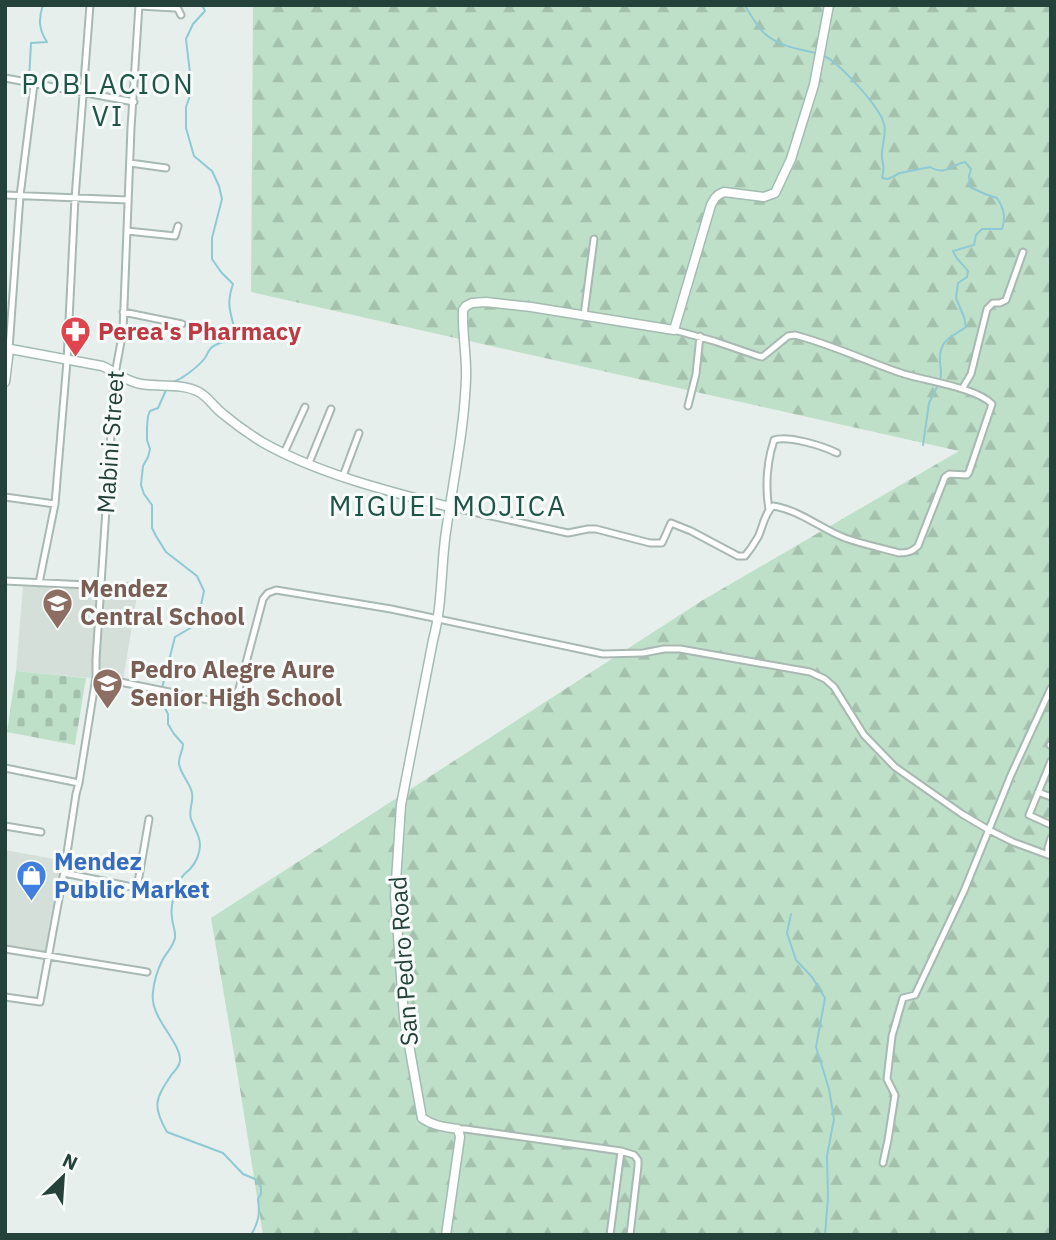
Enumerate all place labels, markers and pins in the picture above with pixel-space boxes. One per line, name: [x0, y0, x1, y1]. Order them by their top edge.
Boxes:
pharmacy icon: Perea's Pharmacy: [58, 315, 92, 359]
place label: Perea's Pharmacy: [98, 315, 301, 347]
place label: Mendez Central School: [80, 572, 245, 632]
school or university icon: Mendez Central School: [40, 586, 74, 630]
place label: Pedro Alegre Aure Senior High School: [130, 653, 342, 713]
school or university icon: Pedro Alegre Aure Senior High School: [90, 667, 124, 711]
place label: Mendez Public Market: [54, 845, 210, 905]
shop icon: Mendez Public Market: [14, 859, 48, 903]

